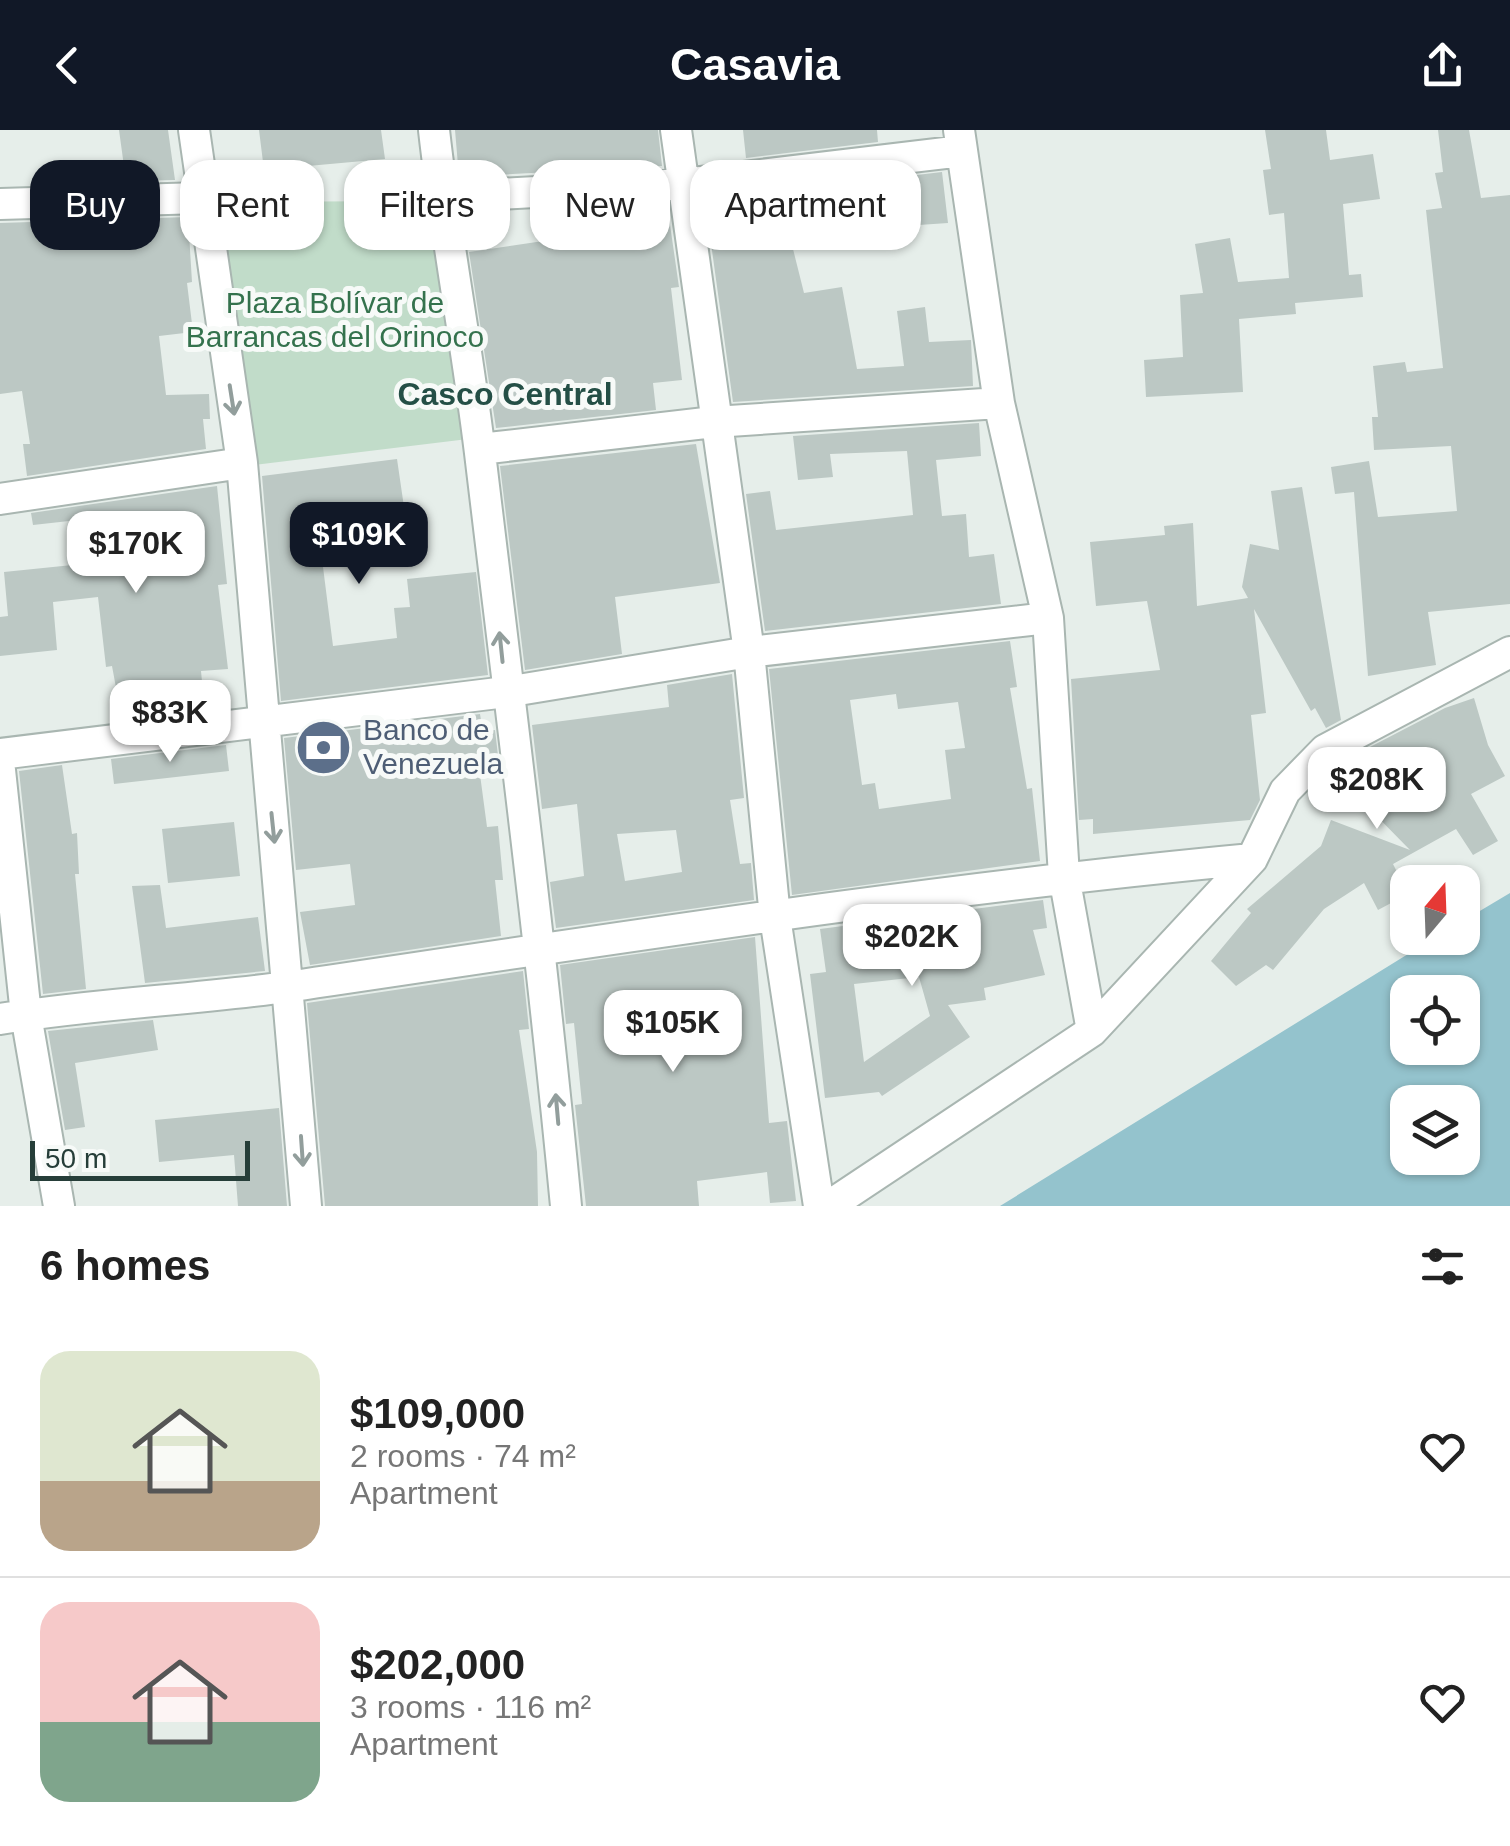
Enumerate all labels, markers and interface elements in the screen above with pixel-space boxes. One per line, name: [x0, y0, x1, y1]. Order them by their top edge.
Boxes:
icon: back: [40, 38, 95, 93]
icon: share: [1415, 38, 1470, 93]
text: Casavia: [670, 39, 840, 90]
chip: Buy: [30, 160, 160, 250]
chip: Rent: [180, 160, 324, 250]
chip: Filters: [344, 160, 510, 250]
chip: New: [530, 160, 670, 250]
chip: Apartment: [690, 160, 921, 250]
park label: Plaza Bolívar de Barrancas del Orinoco: [186, 286, 484, 353]
district label: Casco Central: [397, 376, 613, 412]
one-way arrow: [223, 383, 242, 415]
pin: $109K: [289, 502, 429, 587]
pin: $170K: [66, 511, 206, 596]
text: $109K: [312, 516, 406, 552]
text: $170K: [89, 525, 183, 561]
one-way arrow: [491, 632, 510, 664]
pin: $83K: [111, 680, 229, 765]
text: $83K: [132, 694, 208, 730]
place label: Banco de Venezuela: [363, 713, 503, 780]
bank icon: Banco de Venezuela: [294, 717, 354, 777]
pin: $208K: [1307, 747, 1447, 832]
text: $208K: [1330, 761, 1424, 797]
one-way arrow: [264, 811, 283, 843]
north arrow: [1390, 865, 1480, 955]
map controls: [1390, 865, 1480, 1175]
pin: $202K: [842, 904, 982, 989]
text: $202K: [865, 918, 959, 954]
button: locate: [1390, 975, 1480, 1065]
pin: $105K: [603, 990, 743, 1075]
text: $105K: [626, 1004, 720, 1040]
button: layers: [1390, 1085, 1480, 1175]
one-way arrow: [547, 1093, 566, 1125]
one-way arrow: [293, 1135, 312, 1167]
scale bar: [30, 1136, 250, 1180]
text: 50 m: [45, 1143, 107, 1174]
icon: filters: [1415, 1239, 1470, 1294]
text: 6 homes: [40, 1242, 210, 1289]
text: $109,000: [350, 1390, 525, 1437]
icon: home: [120, 1391, 240, 1511]
icon: heart: [1415, 1424, 1470, 1479]
text: 2 rooms · 74 m²: [350, 1438, 576, 1474]
text: Apartment: [350, 1475, 498, 1511]
text: $202,000: [350, 1641, 525, 1688]
icon: home: [120, 1642, 240, 1762]
icon: heart: [1415, 1675, 1470, 1730]
text: 3 rooms · 116 m²: [350, 1689, 591, 1725]
text: Apartment: [350, 1726, 498, 1762]

